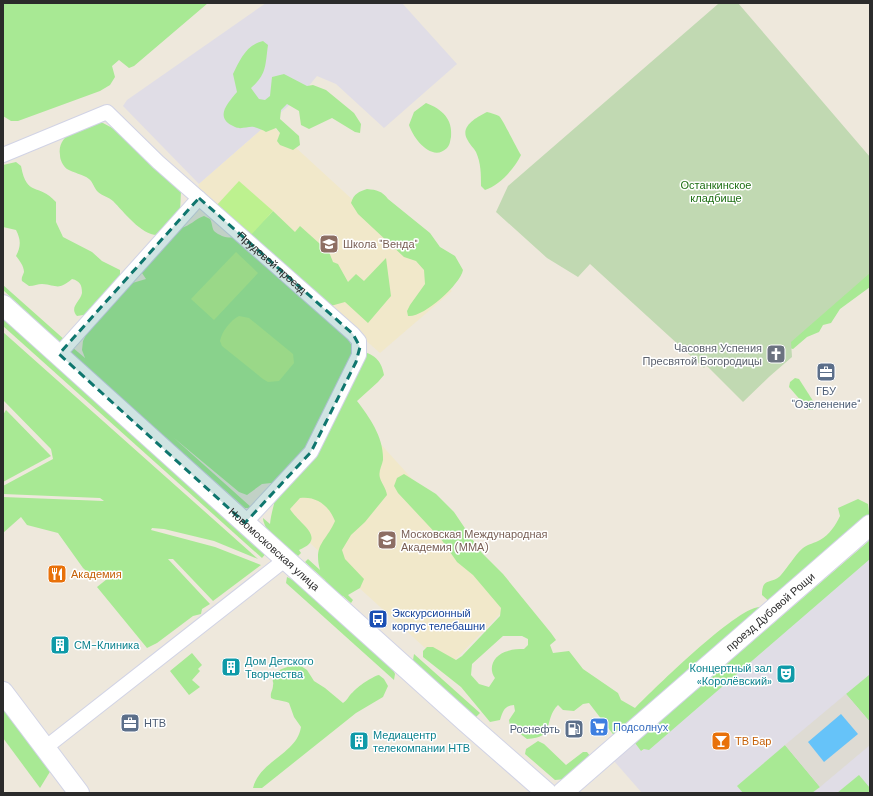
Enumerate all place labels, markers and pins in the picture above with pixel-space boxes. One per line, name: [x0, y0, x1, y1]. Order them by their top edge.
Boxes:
school or university icon: Школа "Венда": [318, 233, 340, 255]
place label: Школа "Венда": [343, 237, 418, 251]
place label: Часовня Успения Пресвятой Богородицы: [643, 341, 762, 368]
church icon: Часовня Успения Пресвятой Богородицы: [765, 343, 787, 365]
office icon: ГБУ "Озеленение": [815, 361, 837, 383]
place label: ГБУ "Озеленение": [792, 384, 860, 411]
place label: Московская Международная Академия (ММА): [401, 527, 548, 554]
school or university icon: Московская Международная Академия (ММА): [376, 529, 398, 551]
restaurant icon: Академия: [46, 563, 68, 585]
place label: Академия: [71, 567, 122, 581]
place label: Экскурсионный корпус телебашни: [392, 606, 485, 633]
bus stop icon: Экскурсионный корпус телебашни: [367, 608, 389, 630]
building icon: СМ-Клиника: [49, 634, 71, 656]
place label: СМ-Клиника: [74, 638, 140, 652]
place label: Дом Детского Творчества: [245, 654, 314, 681]
building icon: Дом Детского Творчества: [220, 656, 242, 678]
place label: Концертный зал «Королёвский»: [690, 661, 772, 688]
theatre icon: Концертный зал «Королёвский»: [775, 663, 797, 685]
office icon: НТВ: [119, 712, 141, 734]
place label: НТВ: [144, 716, 166, 730]
supermarket icon: Подсолнух: [588, 716, 610, 738]
fuel station icon: Роснефть: [563, 718, 585, 740]
place label: Подсолнух: [613, 720, 669, 734]
place label: Роснефть: [510, 722, 560, 736]
place label: Медиацентр телекомпании НТВ: [373, 728, 470, 755]
building icon: Медиацентр телекомпании НТВ: [348, 730, 370, 752]
bar icon: ТВ Бар: [710, 730, 732, 752]
place label: ТВ Бар: [735, 734, 771, 748]

